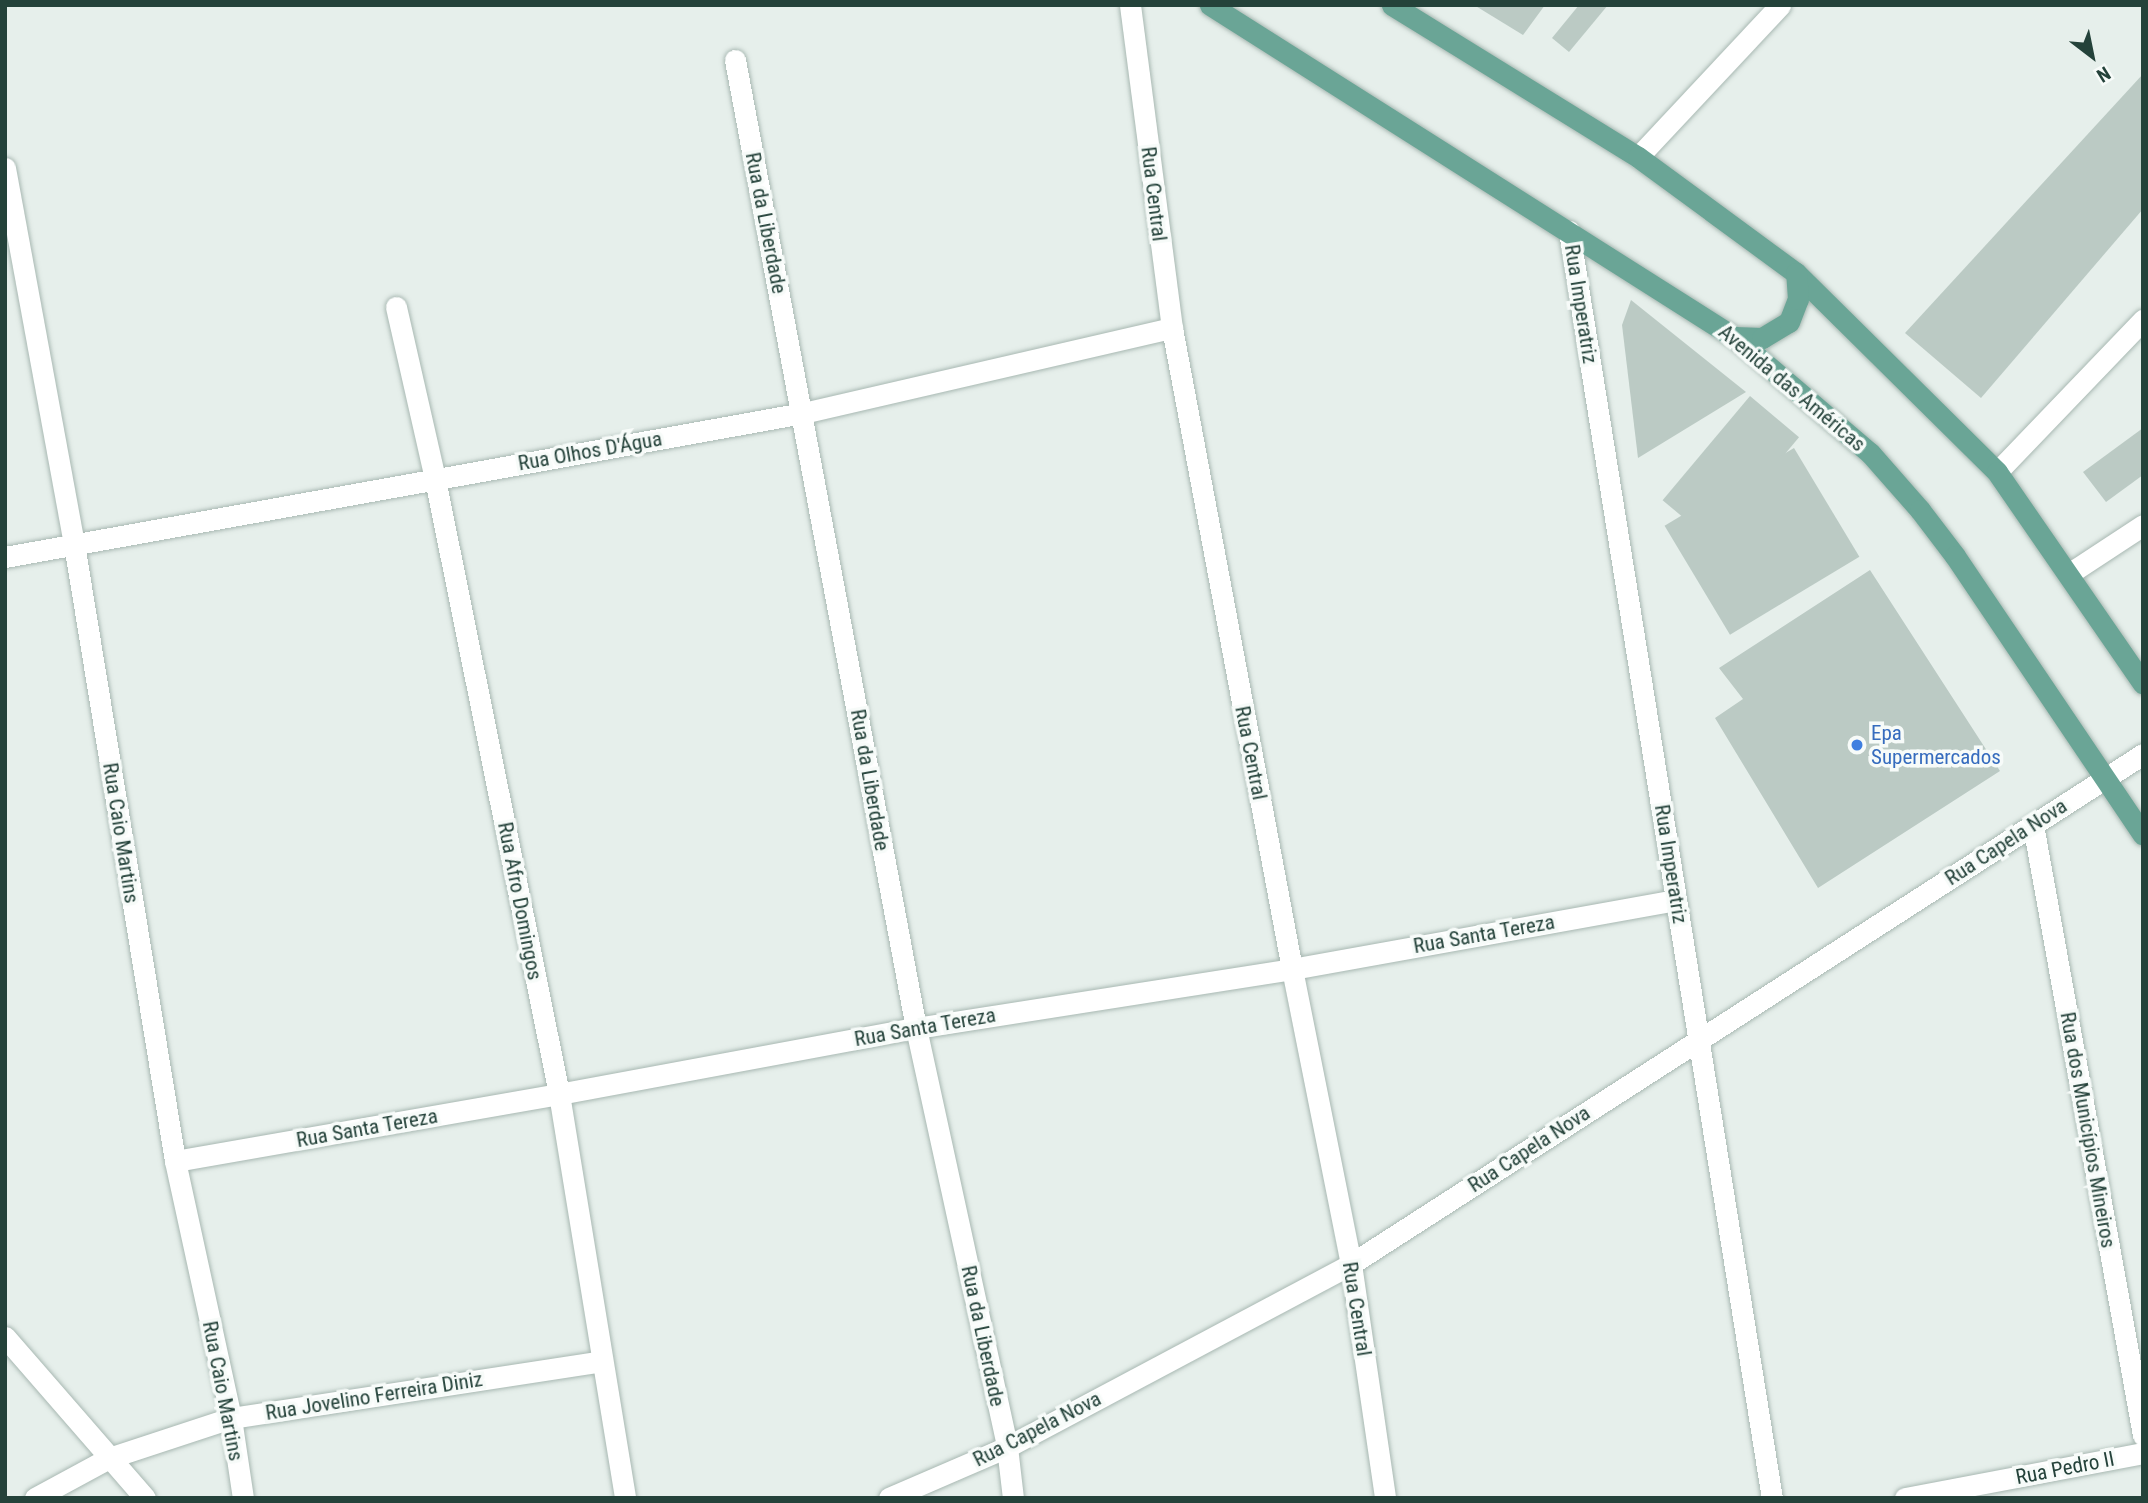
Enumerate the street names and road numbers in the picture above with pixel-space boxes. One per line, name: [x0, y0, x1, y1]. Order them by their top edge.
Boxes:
street label: Rua Central: [1136, 145, 1172, 243]
street label: Rua da Liberdade: [740, 150, 792, 296]
street label: Rua Imperatriz: [1559, 243, 1603, 365]
street label: Avenida das Américas: [1714, 319, 1870, 457]
street label: Rua Olhos D'Água: [516, 426, 664, 476]
street label: Rua Central: [1230, 704, 1272, 802]
street label: Rua da Liberdade: [845, 707, 895, 853]
street label: Rua Caio Martins: [97, 761, 145, 905]
street label: Rua Capela Nova: [1940, 793, 2072, 891]
street label: Rua Imperatriz: [1649, 803, 1693, 925]
street label: Rua Afro Domingos: [492, 820, 548, 982]
street label: Rua Santa Tereza: [1411, 909, 1557, 959]
street label: Rua Santa Tereza: [852, 1002, 998, 1052]
street label: Rua dos Municípios Mineiros: [2055, 1010, 2121, 1250]
street label: Rua Capela Nova: [1463, 1100, 1595, 1198]
street label: Rua Santa Tereza: [294, 1103, 440, 1153]
street label: Rua Central: [1337, 1260, 1377, 1358]
street label: Rua da Liberdade: [956, 1263, 1010, 1409]
street label: Rua Caio Martins: [197, 1319, 249, 1463]
street label: Rua Jovelino Ferreira Diniz: [264, 1366, 484, 1426]
street label: Rua Capela Nova: [969, 1386, 1105, 1472]
street label: Rua Pedro II: [2014, 1446, 2116, 1490]

